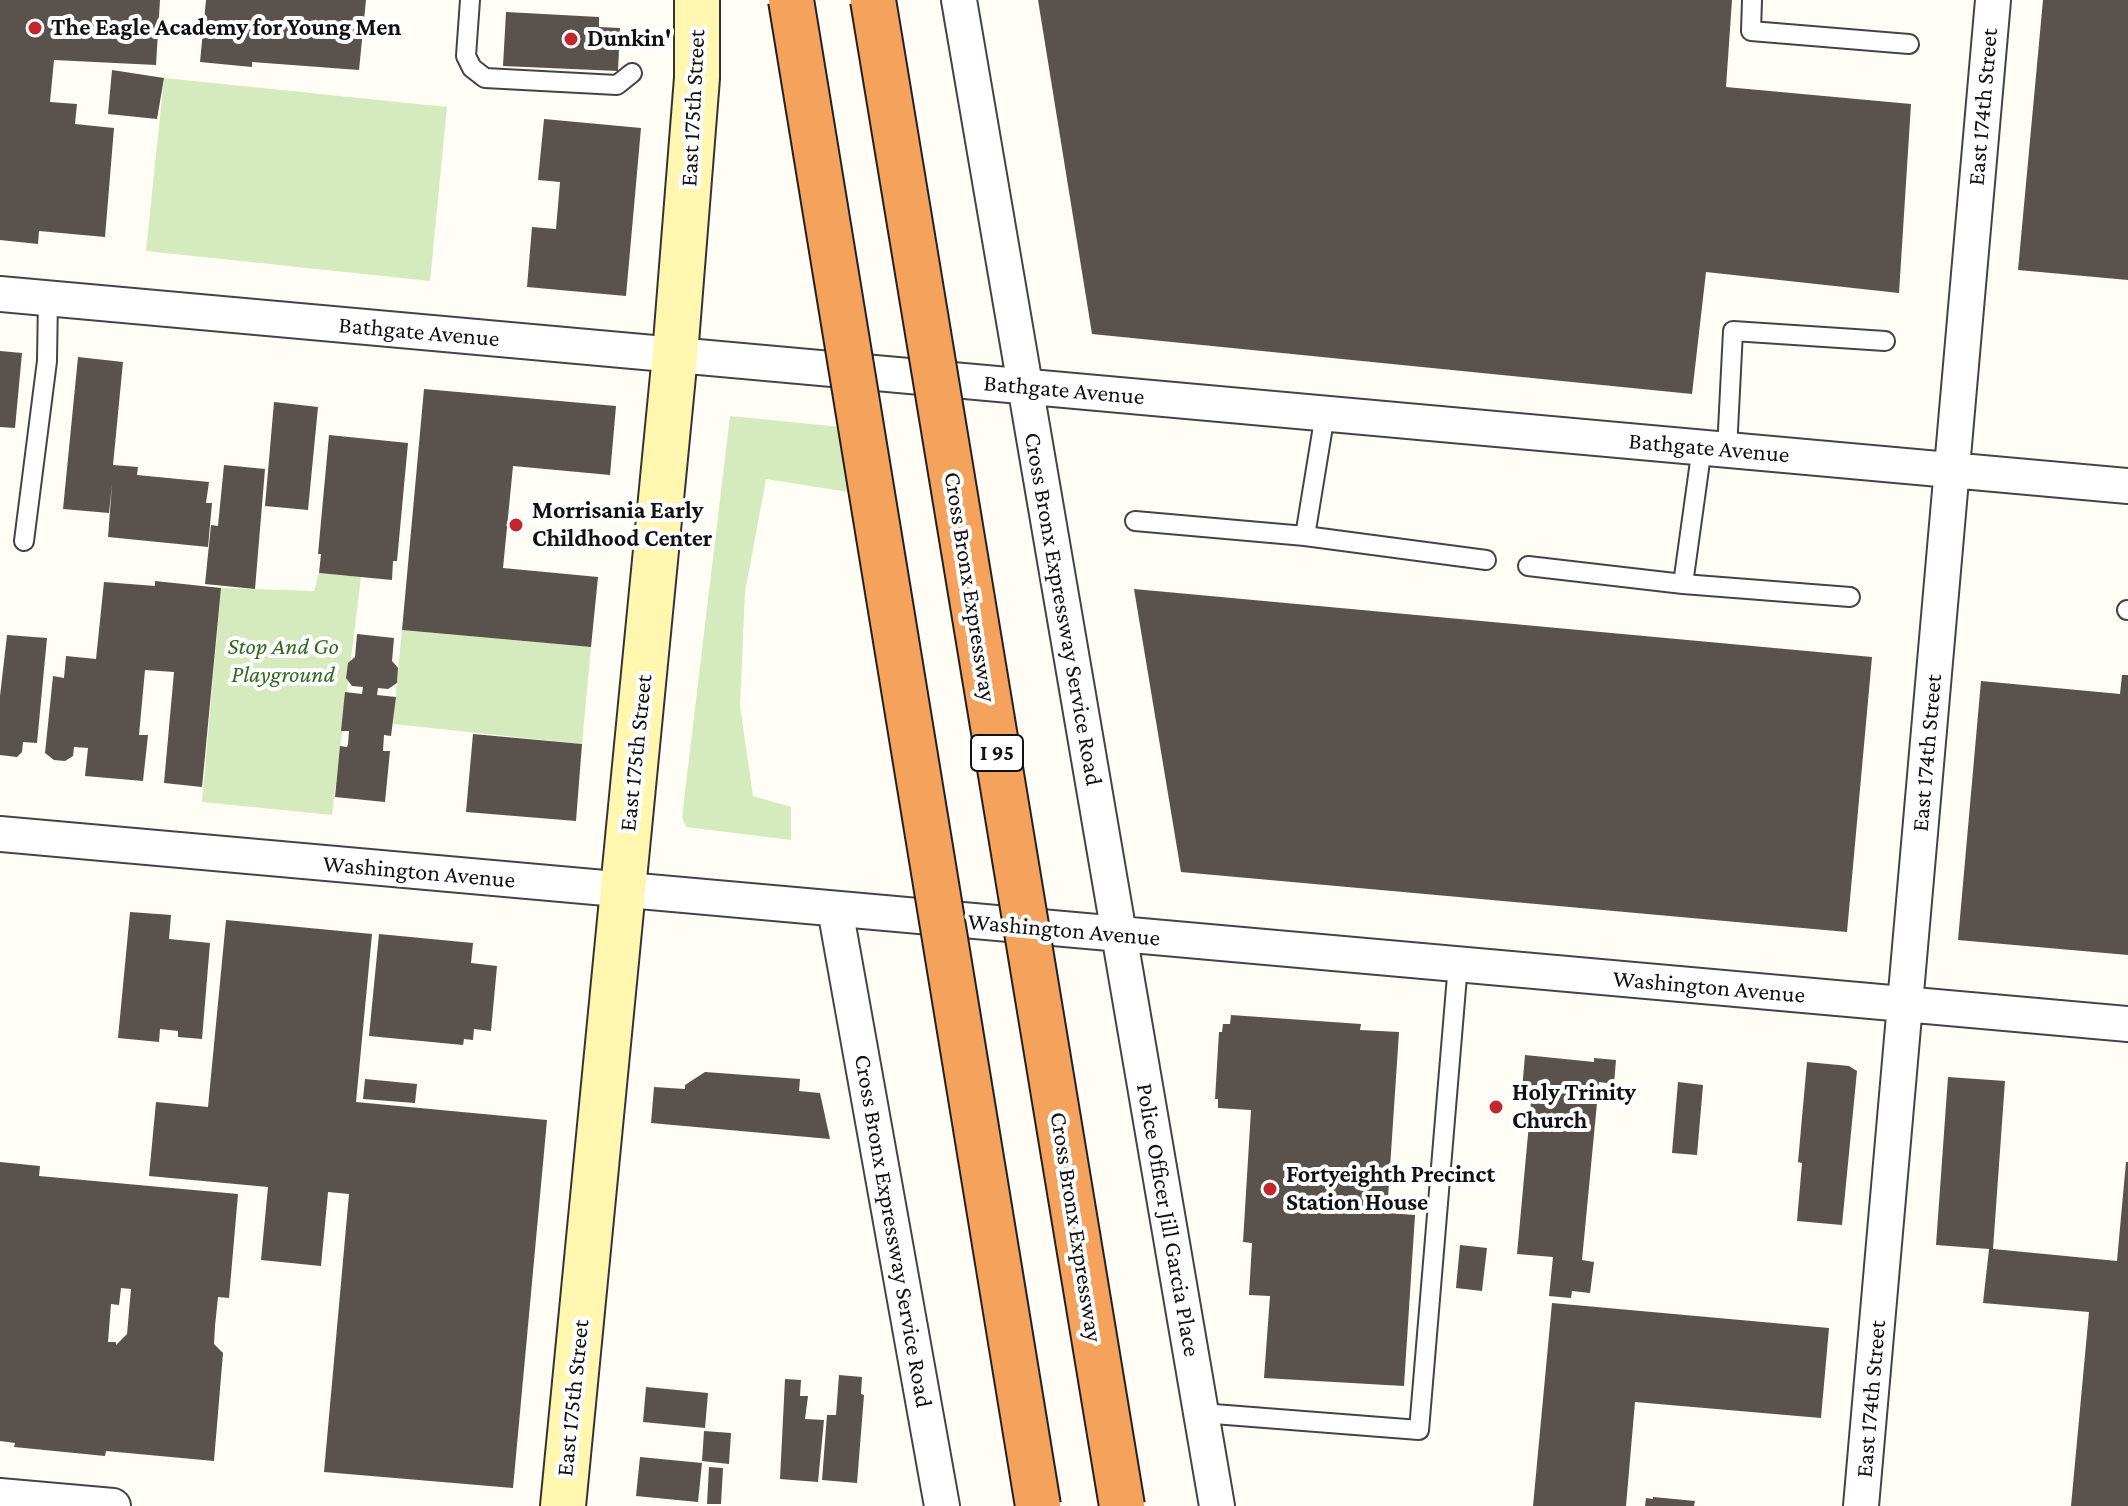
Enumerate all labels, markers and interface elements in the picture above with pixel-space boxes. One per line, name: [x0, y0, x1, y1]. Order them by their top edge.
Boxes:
place label: The Eagle Academy for Young Men: [51, 14, 401, 42]
marker: The Eagle Academy for Young Men: [26, 19, 44, 37]
place label: Dunkin': [587, 25, 671, 53]
street label: East 174th Street: [1962, 27, 2004, 187]
street label: East 175th Street: [674, 29, 712, 187]
marker: Dunkin': [562, 30, 580, 48]
street label: Bathgate Avenue: [337, 311, 501, 353]
street label: Bathgate Avenue: [982, 369, 1146, 411]
street label: Bathgate Avenue: [1627, 427, 1791, 469]
street label: Cross Bronx Expressway Service Road: [1018, 430, 1108, 788]
street label: Cross Bronx Expressway: [938, 470, 1002, 704]
place label: Morrisania Early Childhood Center: [532, 497, 712, 553]
marker: Morrisania Early Childhood Center: [507, 516, 525, 534]
park label: Stop And Go Playground: [227, 633, 339, 689]
street label: East 175th Street: [613, 673, 659, 833]
street label: East 174th Street: [1906, 673, 1948, 833]
road number: I 95: [971, 735, 1023, 771]
street label: Washington Avenue: [322, 849, 516, 895]
street label: Washington Avenue: [967, 907, 1161, 953]
street label: Washington Avenue: [1612, 964, 1806, 1010]
street label: Cross Bronx Expressway Service Road: [848, 1052, 938, 1410]
place label: Holy Trinity Church: [1512, 1079, 1636, 1135]
street label: Police Officer Jill Garcia Place: [1130, 1081, 1206, 1359]
marker: Holy Trinity Church: [1487, 1098, 1505, 1116]
street label: Cross Bronx Expressway: [1044, 1110, 1108, 1344]
place label: Fortyeighth Precinct Station House: [1286, 1161, 1495, 1217]
marker: Fortyeighth Precinct Station House: [1261, 1180, 1279, 1198]
street label: East 175th Street: [550, 1318, 596, 1478]
street label: East 174th Street: [1850, 1319, 1892, 1479]

